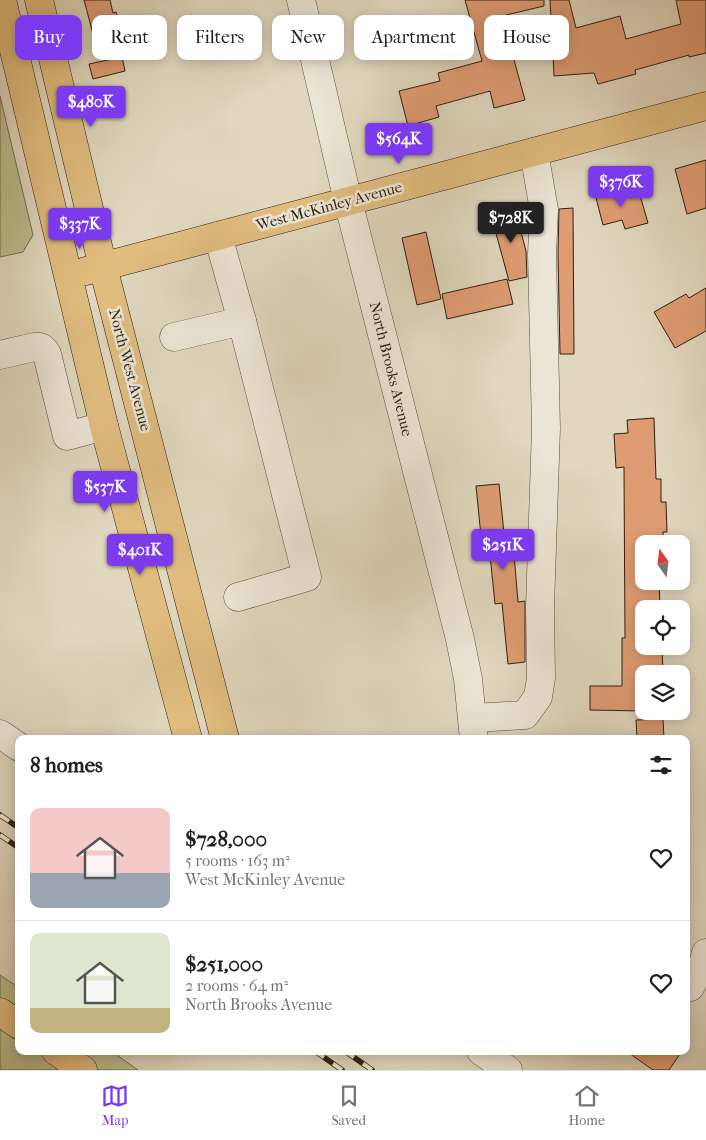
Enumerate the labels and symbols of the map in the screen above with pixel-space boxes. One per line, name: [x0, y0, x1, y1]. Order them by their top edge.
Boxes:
pin: $480K: [56, 86, 126, 128]
pin: $564K: [364, 122, 434, 165]
pin: $376K: [586, 166, 656, 208]
street label: West McKinley Avenue: [253, 178, 404, 234]
pin: $728K: [476, 202, 546, 244]
pin: $337K: [45, 208, 115, 250]
street label: North Brooks Avenue: [366, 300, 417, 439]
street label: North West Avenue: [105, 307, 155, 434]
pin: $537K: [70, 470, 140, 513]
pin: $251K: [468, 528, 538, 571]
pin: $401K: [105, 534, 175, 576]
north arrow: [635, 535, 690, 590]

